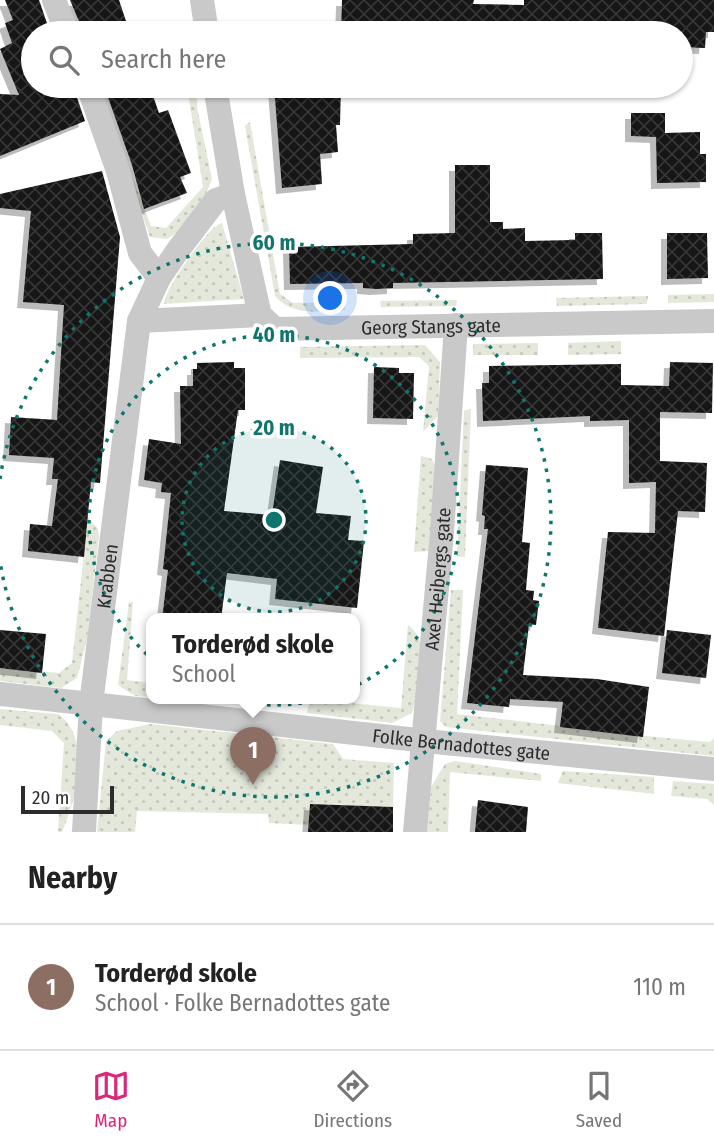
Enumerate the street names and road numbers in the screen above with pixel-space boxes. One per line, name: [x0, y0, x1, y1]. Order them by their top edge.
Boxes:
street label: Georg Stangs gate: [361, 313, 501, 339]
street label: Axel Heibergs gate: [420, 507, 455, 651]
street label: Krabben: [92, 542, 122, 610]
street label: Folke Bernadottes gate: [371, 724, 551, 765]

